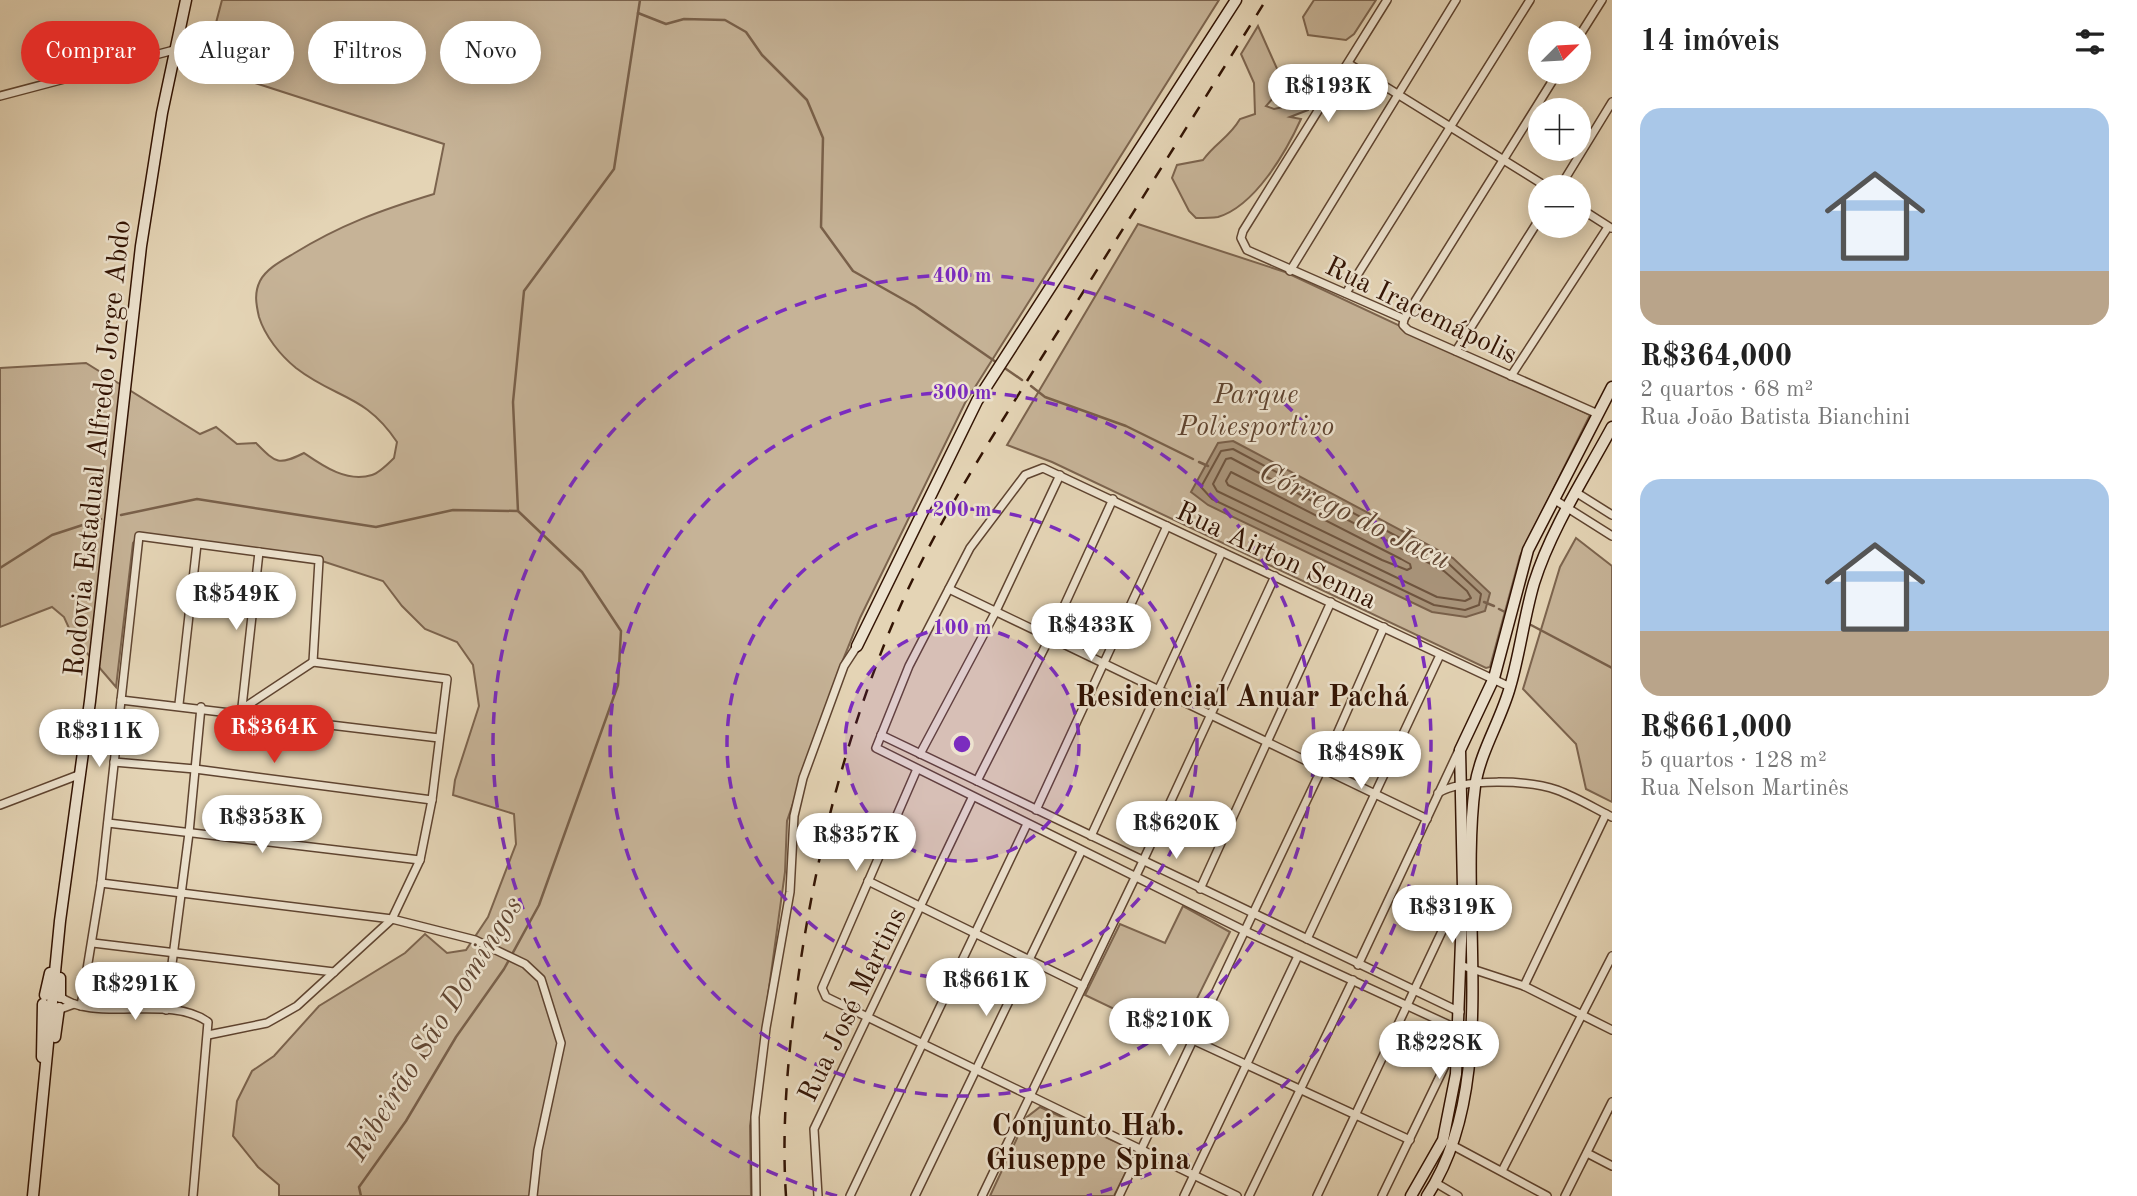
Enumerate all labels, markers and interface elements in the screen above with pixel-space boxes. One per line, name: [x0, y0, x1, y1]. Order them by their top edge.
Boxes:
chip: Comprar: [21, 21, 160, 84]
chip: Alugar: [174, 21, 294, 84]
chip: Filtros: [308, 21, 426, 84]
chip: Novo: [440, 21, 541, 84]
north arrow: [1528, 21, 1591, 84]
map controls: [1528, 21, 1591, 238]
icon: filters: [2071, 23, 2109, 61]
text: 14 imóveis: [1640, 27, 1779, 57]
pin: R$193K: [1271, 64, 1385, 124]
text: R$193K: [1284, 75, 1372, 98]
button: +: [1528, 98, 1591, 161]
icon: home: [1812, 153, 1938, 279]
button: −: [1528, 175, 1591, 238]
street label: Rodovia Estadual Alfredo Jorge Abdo: [61, 219, 137, 678]
street label: Rua Iracemápolis: [1320, 253, 1521, 370]
text: 400 m: [932, 266, 992, 287]
text: R$364,000: [1640, 342, 1792, 372]
text: 2 quartos · 68 m²: [1640, 378, 1813, 401]
park label: Parque Poliesportivo: [1177, 382, 1334, 442]
text: 300 m: [932, 383, 992, 404]
text: Rua João Batista Bianchini: [1640, 406, 1910, 429]
water label: Córrego do Jacu: [1254, 457, 1455, 576]
street label: Rua Airton Senna: [1171, 498, 1381, 616]
text: 200 m: [932, 500, 992, 521]
icon: home: [1812, 524, 1938, 650]
pin: R$549K: [179, 572, 293, 632]
text: R$549K: [192, 583, 280, 606]
pin: R$433K: [1034, 604, 1148, 663]
text: R$433K: [1047, 614, 1135, 637]
text: 100 m: [932, 618, 992, 639]
district label: Residencial Anuar Pachá: [1075, 683, 1409, 713]
pin: R$364K: [217, 706, 331, 765]
pin: R$311K: [42, 710, 156, 769]
text: R$661,000: [1640, 713, 1792, 743]
text: R$364K: [230, 716, 318, 739]
text: R$311K: [55, 720, 143, 743]
centre of rings: [950, 732, 974, 756]
pin: R$489K: [1304, 732, 1418, 791]
text: R$489K: [1317, 742, 1405, 765]
text: 5 quartos · 128 m²: [1640, 749, 1827, 772]
text: Rua Nelson Martinês: [1640, 777, 1849, 800]
pin: R$353K: [205, 796, 319, 855]
pin: R$620K: [1119, 802, 1233, 861]
text: R$353K: [218, 806, 306, 829]
text: R$620K: [1132, 812, 1220, 835]
pin: R$357K: [799, 814, 913, 873]
text: R$357K: [812, 824, 900, 847]
pin: R$319K: [1395, 886, 1509, 945]
water label: Ribeirão São Domingos: [342, 892, 529, 1167]
text: R$319K: [1408, 896, 1496, 919]
street label: Rua José Martins: [795, 904, 913, 1107]
pin: R$661K: [929, 958, 1043, 1018]
pin: R$291K: [78, 962, 192, 1022]
text: R$661K: [942, 969, 1030, 992]
text: R$291K: [91, 973, 179, 996]
pin: R$210K: [1112, 998, 1226, 1058]
text: R$210K: [1125, 1009, 1213, 1032]
pin: R$228K: [1382, 1021, 1496, 1081]
text: R$228K: [1395, 1032, 1483, 1055]
district label: Conjunto Hab. Giuseppe Spina: [986, 1112, 1190, 1176]

